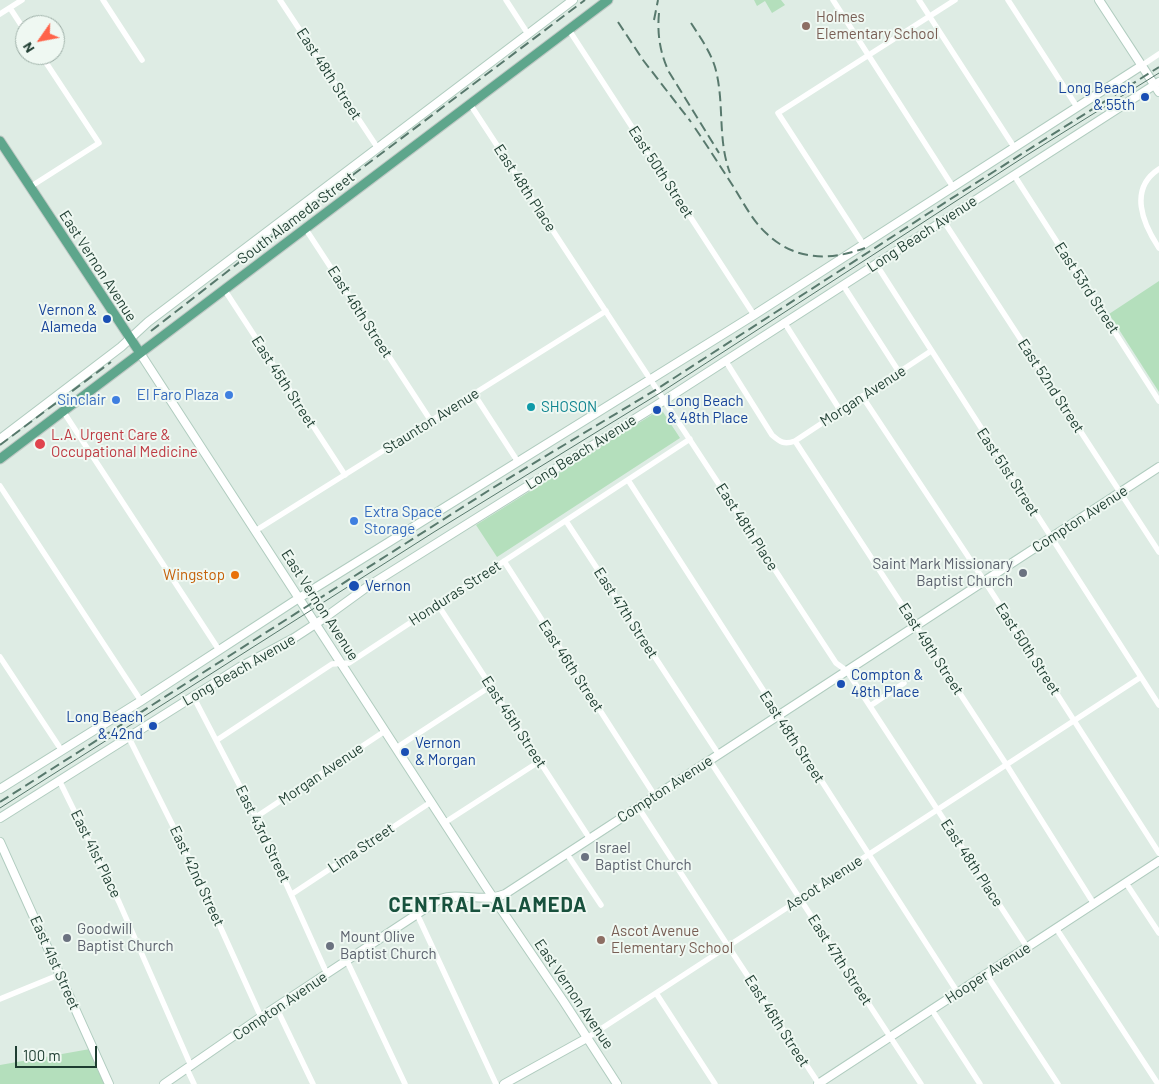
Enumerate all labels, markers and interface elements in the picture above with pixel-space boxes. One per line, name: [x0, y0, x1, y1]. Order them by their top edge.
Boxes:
place label: Holmes Elementary School: [816, 8, 938, 43]
north arrow: [15, 15, 65, 65]
marker: Holmes Elementary School: [800, 20, 812, 32]
street label: East 48th Street: [293, 25, 365, 123]
text: N: [18, 39, 38, 56]
place label: Long Beach & 55th: [1058, 79, 1135, 114]
marker: Long Beach & 55th: [1139, 91, 1151, 103]
street label: East 50th Street: [625, 123, 697, 221]
street label: East 48th Place: [490, 141, 560, 235]
street label: South Alameda Street: [234, 168, 358, 268]
street label: Long Beach Avenue: [864, 192, 980, 276]
street label: East Vernon Avenue: [55, 207, 141, 325]
street label: East 53rd Street: [1051, 239, 1123, 337]
street label: East 46th Street: [324, 263, 396, 361]
place label: Vernon & Alameda: [38, 301, 97, 336]
marker: Vernon & Alameda: [101, 313, 113, 325]
street label: East 45th Street: [248, 333, 320, 431]
street label: East 52nd Street: [1014, 336, 1088, 436]
street label: Morgan Avenue: [817, 362, 909, 430]
street label: Staunton Avenue: [380, 384, 482, 458]
place label: El Faro Plaza: [137, 386, 219, 404]
marker: El Faro Plaza: [223, 389, 235, 401]
place label: Sinclair: [57, 391, 106, 409]
place label: Long Beach & 48th Place: [667, 392, 748, 427]
marker: Sinclair: [110, 394, 122, 406]
place label: SHOSON: [541, 398, 597, 416]
marker: SHOSON: [525, 401, 537, 413]
marker: Long Beach & 48th Place: [651, 404, 663, 416]
street label: Long Beach Avenue: [522, 411, 640, 493]
street label: East 51st Street: [973, 425, 1043, 519]
place label: L.A. Urgent Care & Occupational Medicine: [51, 426, 198, 461]
marker: L.A. Urgent Care & Occupational Medicine: [33, 437, 47, 451]
street label: East 48th Place: [712, 480, 782, 574]
street label: Compton Avenue: [1029, 481, 1131, 557]
place label: Extra Space Storage: [364, 503, 442, 538]
marker: Extra Space Storage: [348, 515, 360, 527]
street label: East Vernon Avenue: [277, 546, 363, 664]
place label: Saint Mark Missionary Baptist Church: [873, 555, 1013, 590]
street label: Honduras Street: [405, 556, 505, 630]
street label: East 47th Street: [590, 564, 662, 662]
place label: Wingstop: [163, 566, 225, 584]
marker: Saint Mark Missionary Baptist Church: [1017, 567, 1029, 579]
marker: Wingstop: [229, 569, 241, 581]
place label: Vernon: [365, 577, 411, 595]
marker: Vernon: [347, 579, 361, 593]
street label: East 49th Street: [895, 600, 967, 698]
street label: East 50th Street: [992, 600, 1064, 698]
street label: East 46th Street: [535, 617, 607, 715]
street label: Long Beach Avenue: [179, 630, 299, 710]
place label: Compton & 48th Place: [851, 666, 923, 701]
street label: East 45th Street: [478, 673, 550, 771]
marker: Compton & 48th Place: [835, 678, 847, 690]
street label: East 48th Street: [756, 688, 828, 786]
place label: Long Beach & 42nd: [66, 708, 143, 743]
marker: Long Beach & 42nd: [147, 720, 159, 732]
place label: Vernon & Morgan: [415, 734, 476, 769]
street label: Morgan Avenue: [275, 739, 367, 809]
marker: Vernon & Morgan: [399, 746, 411, 758]
street label: Compton Avenue: [614, 751, 716, 827]
street label: East 43rd Street: [232, 782, 294, 886]
street label: East 41st Place: [67, 807, 125, 901]
street label: East 48th Place: [937, 816, 1007, 910]
street label: Lima Street: [324, 819, 398, 877]
street label: East 42nd Street: [166, 823, 228, 929]
place label: Israel Baptist Church: [595, 839, 692, 874]
marker: Israel Baptist Church: [579, 851, 591, 863]
street label: Ascot Avenue: [782, 851, 866, 915]
district label: CENTRAL-ALAMEDA: [387, 893, 589, 917]
street label: East 47th Street: [804, 911, 876, 1009]
street label: East 41st Street: [26, 913, 84, 1013]
place label: Goodwill Baptist Church: [77, 920, 174, 955]
place label: Ascot Avenue Elementary School: [611, 922, 733, 957]
place label: Mount Olive Baptist Church: [340, 928, 437, 963]
marker: Goodwill Baptist Church: [61, 932, 73, 944]
marker: Ascot Avenue Elementary School: [595, 934, 607, 946]
street label: East Vernon Avenue: [531, 936, 617, 1052]
street label: Hooper Avenue: [942, 939, 1034, 1007]
marker: Mount Olive Baptist Church: [324, 940, 336, 952]
street label: Compton Avenue: [229, 968, 331, 1044]
street label: East 46th Street: [741, 972, 813, 1070]
scale bar: [18, 1036, 100, 1068]
text: 100 m: [23, 1046, 61, 1064]

